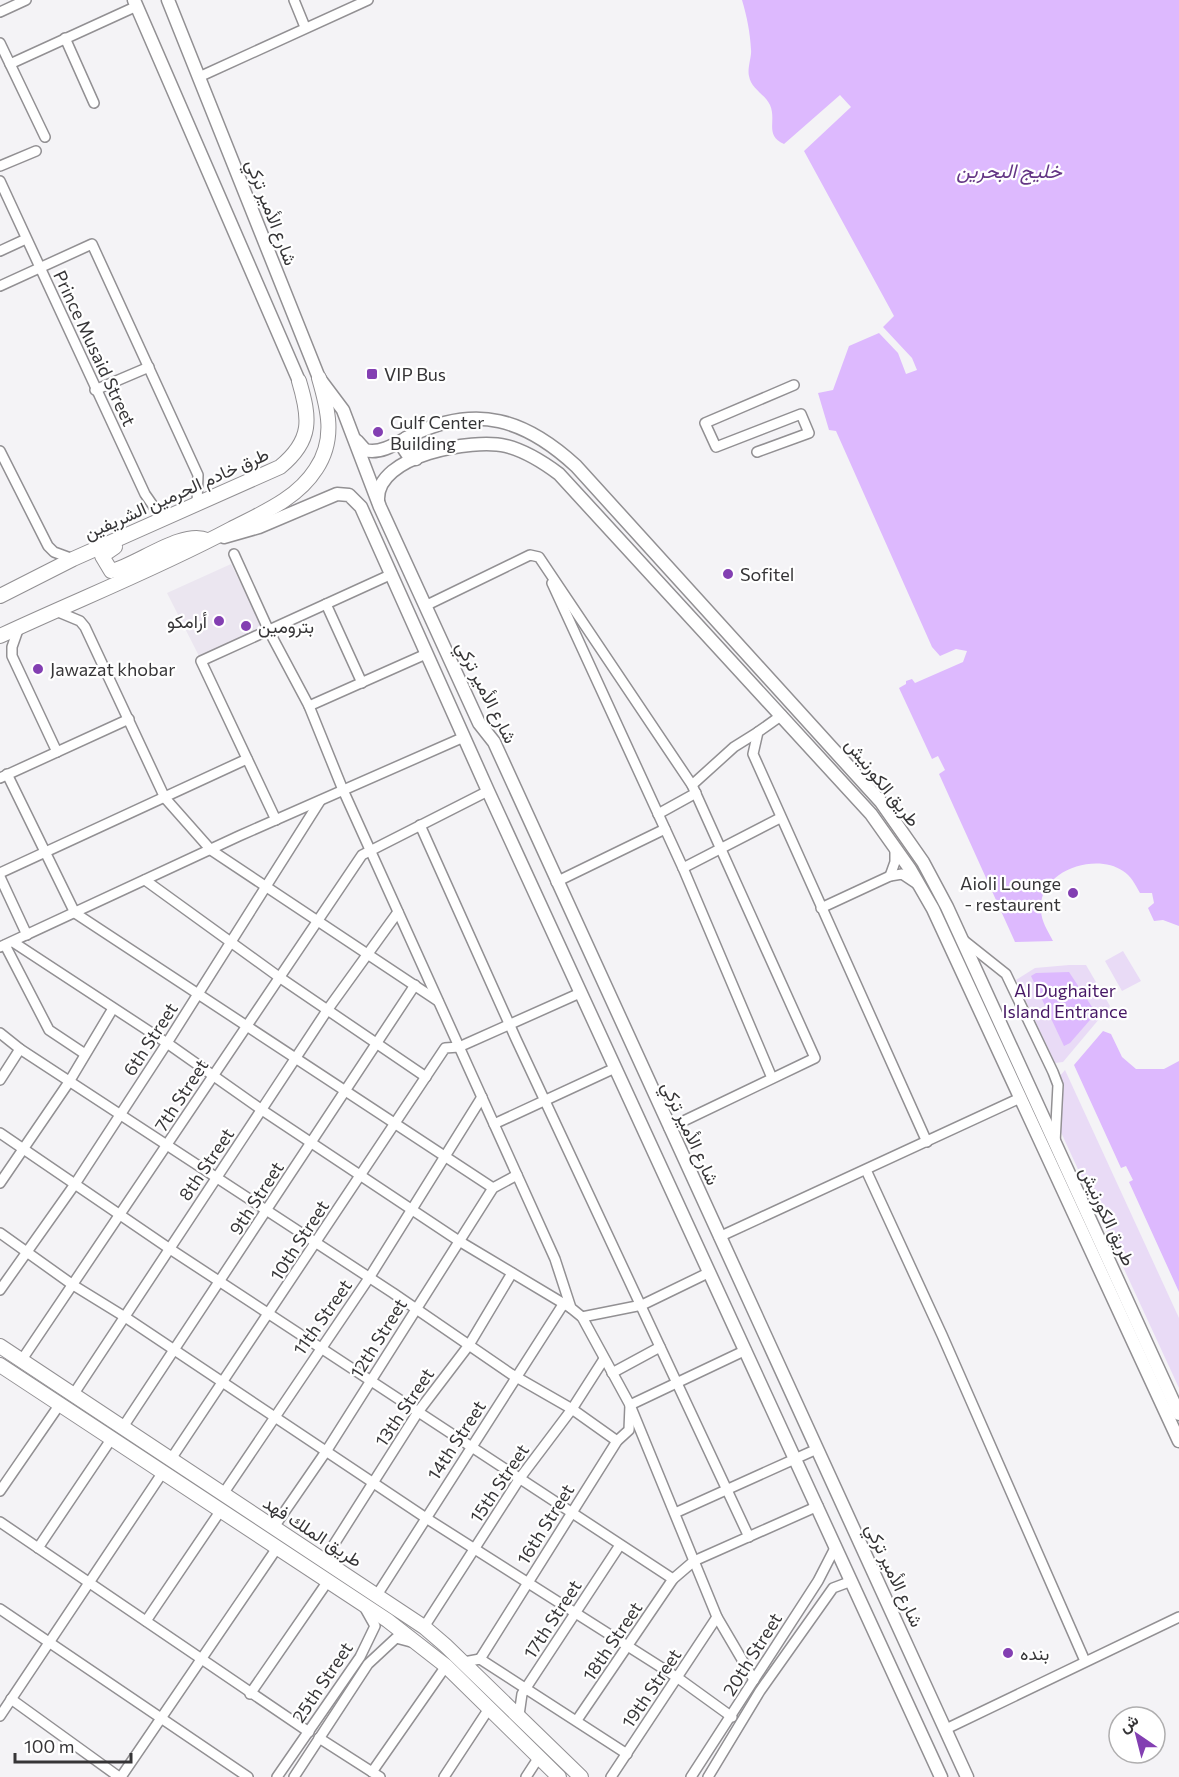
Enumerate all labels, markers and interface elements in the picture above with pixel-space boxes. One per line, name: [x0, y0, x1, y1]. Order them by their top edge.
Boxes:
street label: شارع الأمير تركي: [237, 156, 302, 270]
water label: خليج البحرين: [956, 158, 1062, 185]
street label: Prince Musaid Street: [49, 267, 141, 429]
place label: VIP Bus: [384, 363, 446, 385]
marker: VIP Bus: [365, 367, 379, 381]
place label: Gulf Center Building: [390, 411, 484, 454]
marker: Gulf Center Building: [371, 425, 385, 439]
street label: طرق خادم الحرمين الشريفين: [80, 442, 273, 546]
place label: Sofitel: [740, 563, 794, 585]
marker: Sofitel: [721, 567, 735, 581]
place label: أرامكو: [167, 610, 207, 633]
marker: أرامكو: [212, 614, 226, 628]
place label: بترومين: [258, 615, 314, 638]
marker: بترومين: [239, 619, 253, 633]
street label: شارع الأمير تركي: [447, 637, 522, 749]
place label: Jawazat khobar: [50, 658, 175, 680]
marker: Jawazat khobar: [31, 662, 45, 676]
street label: طريق الكورنيش: [840, 733, 925, 831]
place label: Aioli Lounge - restaurent: [960, 872, 1061, 915]
marker: Aioli Lounge - restaurent: [1066, 886, 1080, 900]
park label: Al Dughaiter Island Entrance: [1003, 979, 1127, 1022]
street label: 6th Street: [118, 998, 182, 1080]
street label: 7th Street: [150, 1055, 212, 1135]
street label: شارع الأمير تركي: [653, 1078, 725, 1190]
street label: 8th Street: [174, 1123, 238, 1205]
street label: 9th Street: [224, 1157, 288, 1239]
street label: طريق الكورنيش: [1075, 1163, 1141, 1270]
street label: 10th Street: [265, 1196, 333, 1284]
street label: 11th Street: [288, 1275, 356, 1359]
street label: 12th Street: [345, 1294, 411, 1382]
street label: 13th Street: [370, 1364, 438, 1450]
street label: 14th Street: [422, 1396, 490, 1484]
street label: 15th Street: [465, 1440, 533, 1526]
street label: 16th Street: [512, 1480, 578, 1568]
street label: طريق الملك فهد: [259, 1491, 367, 1572]
street label: شارع الأمير تركي: [857, 1520, 929, 1632]
street label: 17th Street: [518, 1576, 586, 1662]
street label: 18th Street: [578, 1597, 646, 1685]
street label: 20th Street: [718, 1608, 786, 1700]
street label: 25th Street: [287, 1638, 357, 1726]
place label: بنده: [1020, 1642, 1049, 1664]
street label: 19th Street: [617, 1644, 685, 1732]
marker: بنده: [1001, 1646, 1015, 1660]
north arrow: [1107, 1705, 1167, 1765]
text: ش: [1115, 1709, 1142, 1736]
scale bar: [15, 1726, 130, 1764]
text: 100 m: [24, 1735, 74, 1757]

